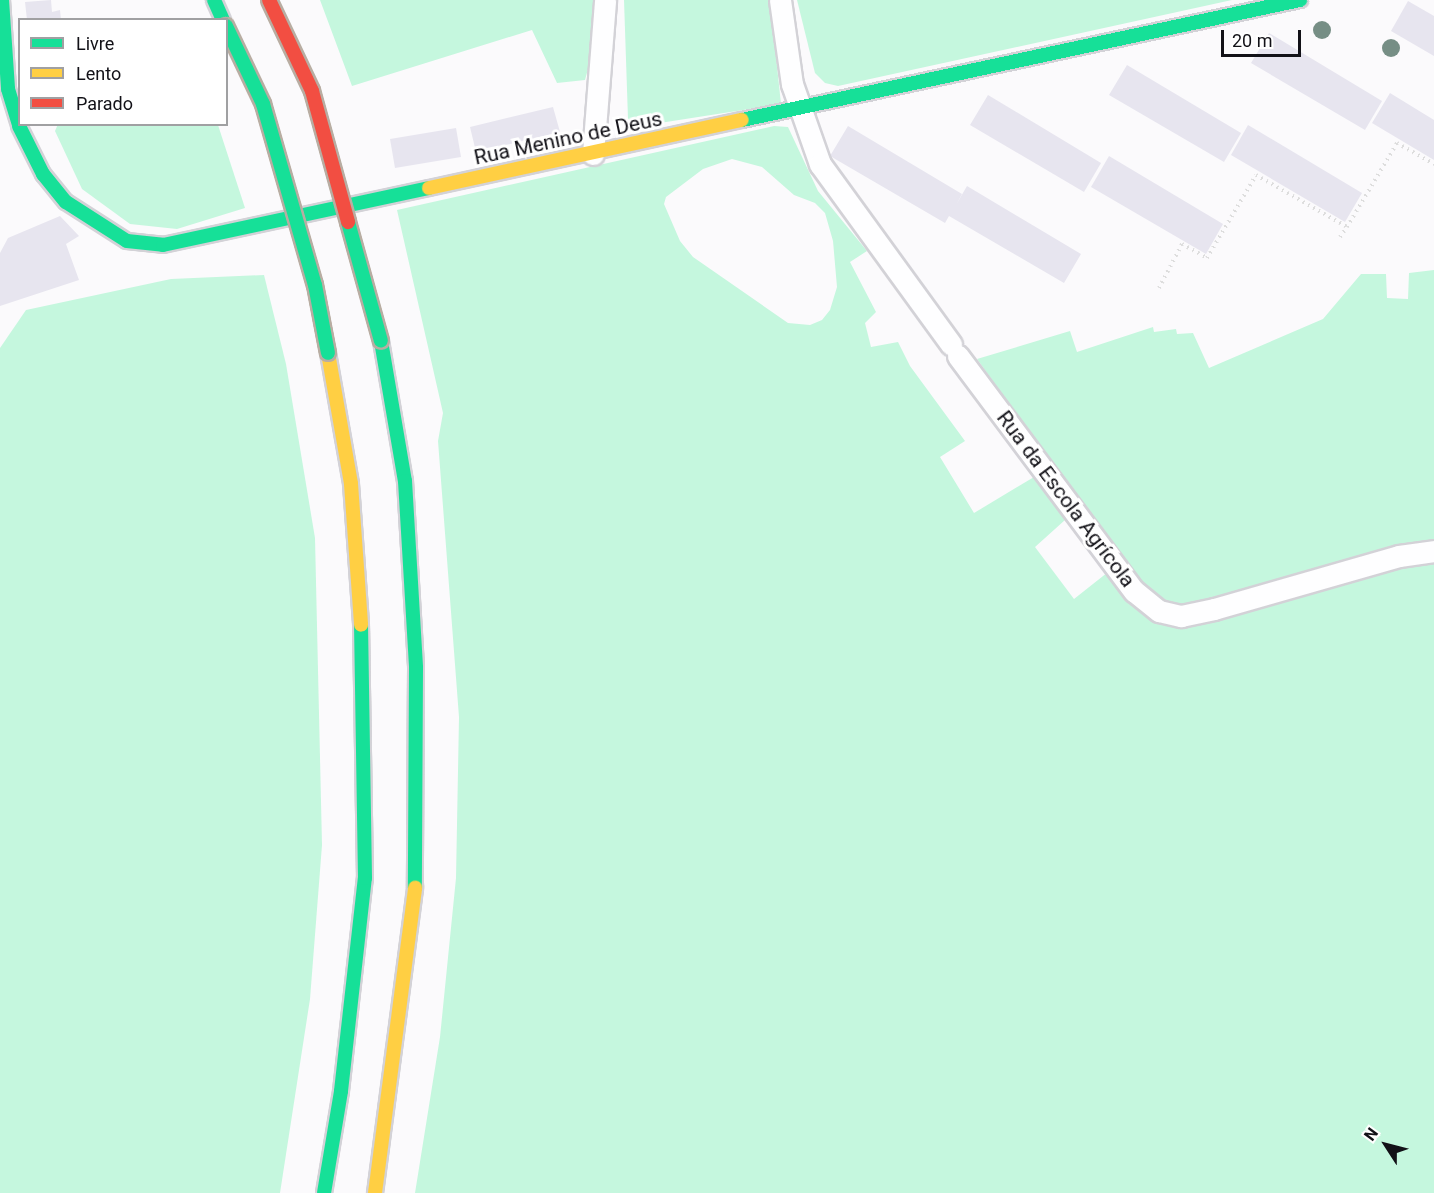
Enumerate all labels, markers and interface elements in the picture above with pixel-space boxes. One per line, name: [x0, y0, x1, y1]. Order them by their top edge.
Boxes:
legend: [18, 18, 228, 126]
scale bar: [1224, 18, 1304, 56]
text: 20 m: [1232, 30, 1272, 51]
text: Livre: [76, 33, 114, 54]
text: Lento: [76, 63, 121, 84]
text: Parado: [76, 93, 133, 114]
street label: Rua Menino de Deus: [472, 106, 664, 170]
street label: Rua da Escola Agrícola: [991, 406, 1141, 592]
north arrow: [1356, 1115, 1416, 1175]
text: N: [1360, 1124, 1382, 1144]

